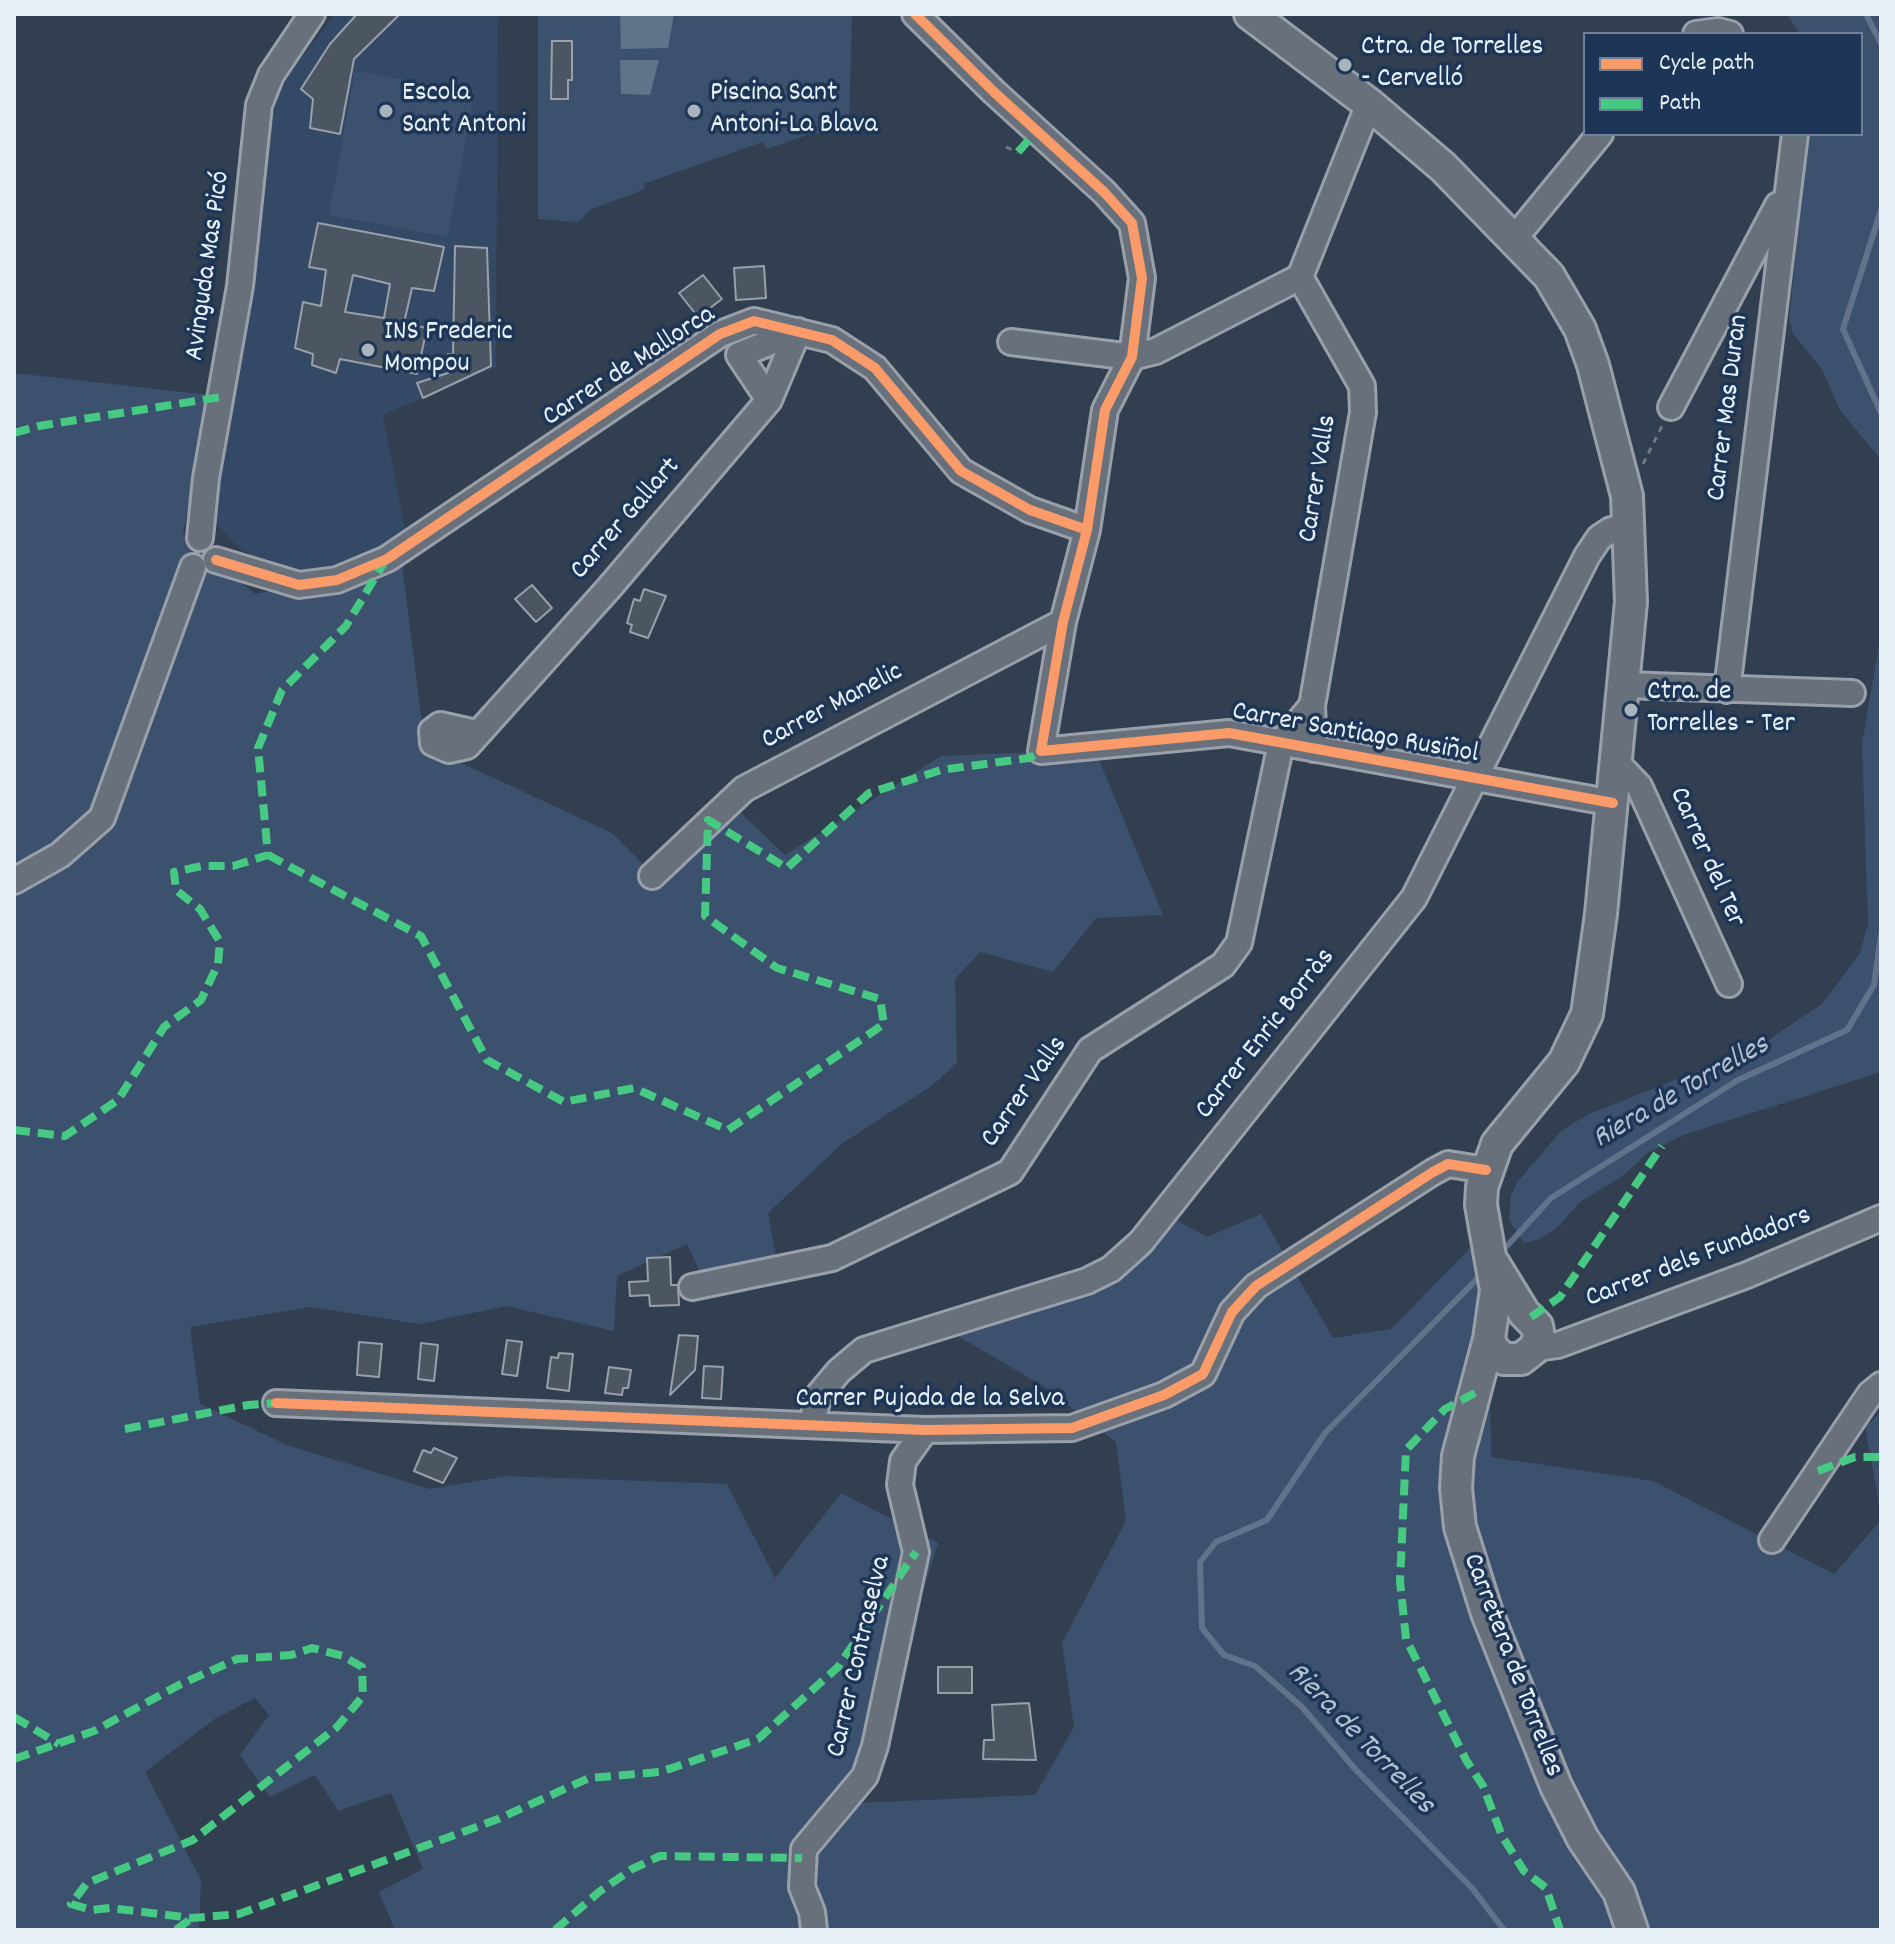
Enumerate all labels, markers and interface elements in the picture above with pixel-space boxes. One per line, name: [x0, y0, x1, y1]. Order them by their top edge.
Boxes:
place label: Ctra. de Torrelles - Cervelló: [1361, 32, 1543, 98]
legend: [1583, 32, 1863, 136]
text: Cycle path: [1659, 47, 1754, 81]
marker: Ctra. de Torrelles - Cervelló: [1336, 56, 1354, 74]
place label: Escola Sant Antoni: [402, 78, 526, 144]
place label: Piscina Sant Antoni-La Blava: [710, 78, 878, 144]
text: Path: [1659, 87, 1701, 121]
marker: Escola Sant Antoni: [377, 102, 395, 120]
marker: Piscina Sant Antoni-La Blava: [685, 102, 703, 120]
street label: Avinguda Mas Picó: [180, 169, 240, 363]
street label: Carrer de Mallorca: [537, 300, 723, 436]
street label: Carrer Mas Duran: [1702, 313, 1758, 503]
place label: INS Frederic Mompou: [384, 317, 513, 383]
marker: INS Frederic Mompou: [359, 341, 377, 359]
street label: Carrer Valls: [1293, 413, 1347, 545]
street label: Carrer Gallart: [565, 452, 689, 588]
street label: Carrer Manelic: [757, 657, 909, 759]
place label: Ctra. de Torrelles - Ter: [1647, 677, 1795, 743]
street label: Carrer Santiago Rusiñol: [1229, 697, 1481, 773]
marker: Ctra. de Torrelles - Ter: [1622, 701, 1640, 719]
street label: Carrer del Ter: [1659, 783, 1751, 933]
street label: Carrer Enric Borràs: [1190, 943, 1344, 1127]
water label: Riera de Torrelles: [1587, 1029, 1777, 1159]
street label: Carrer Valls: [975, 1031, 1077, 1155]
street label: Carrer dels Fundadors: [1582, 1201, 1816, 1317]
street label: Carrer Pujada de la Selva: [796, 1384, 1064, 1418]
street label: Carretera de Torrelles: [1453, 1550, 1569, 1782]
street label: Carrer Contraselva: [822, 1553, 900, 1761]
water label: Riera de Torrelles: [1277, 1656, 1441, 1824]

